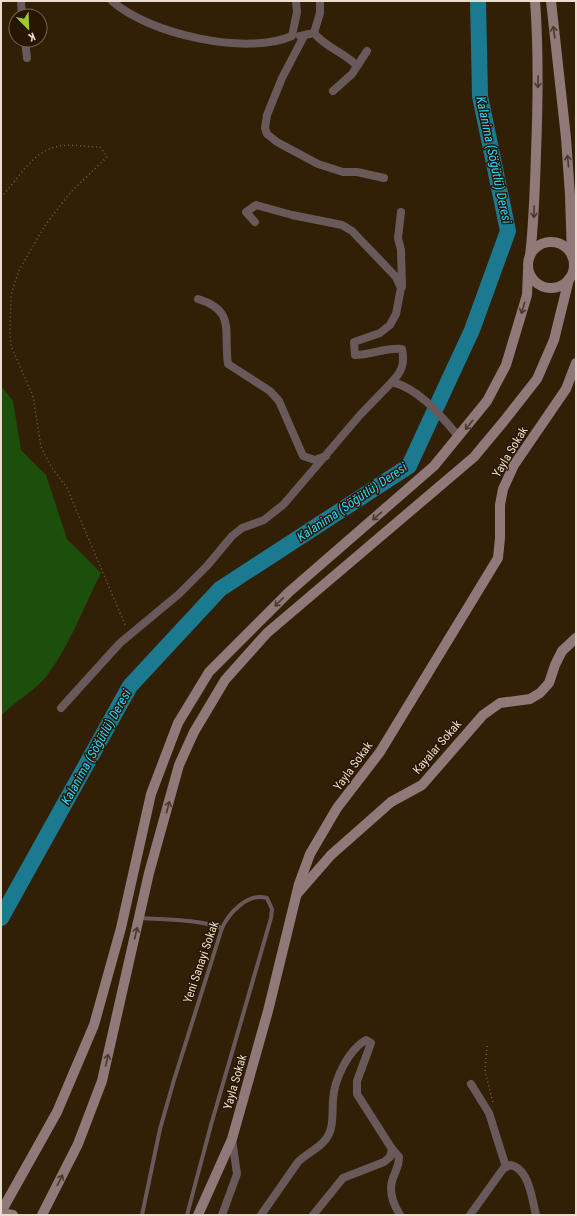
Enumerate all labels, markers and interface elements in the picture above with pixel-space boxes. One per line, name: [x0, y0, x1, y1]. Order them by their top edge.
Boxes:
north arrow: [8, 8, 48, 48]
one-way arrow: [550, 26, 558, 39]
text: K: [26, 30, 37, 44]
one-way arrow: [534, 75, 542, 88]
water label: Kalanima (Söğütlü) Deresi: [473, 95, 515, 225]
one-way arrow: [564, 155, 571, 168]
one-way arrow: [530, 205, 537, 218]
one-way arrow: [519, 301, 526, 314]
one-way arrow: [464, 419, 473, 430]
street label: Yayla Sokak: [489, 424, 531, 480]
water label: Kalanima (Söğütlü) Deresi: [294, 459, 410, 544]
one-way arrow: [372, 511, 382, 520]
one-way arrow: [274, 597, 284, 607]
water label: Kalanima (Söğütlü) Deresi: [58, 687, 134, 807]
street label: Kayalar Sokak: [410, 717, 465, 777]
street label: Yayla Sokak: [331, 739, 376, 793]
one-way arrow: [165, 801, 172, 814]
street label: Yeni Sanayi Sokak: [180, 919, 222, 1005]
one-way arrow: [133, 927, 141, 940]
street label: Yayla Sokak: [220, 1052, 250, 1111]
one-way arrow: [103, 1053, 111, 1066]
one-way arrow: [57, 1175, 64, 1187]

